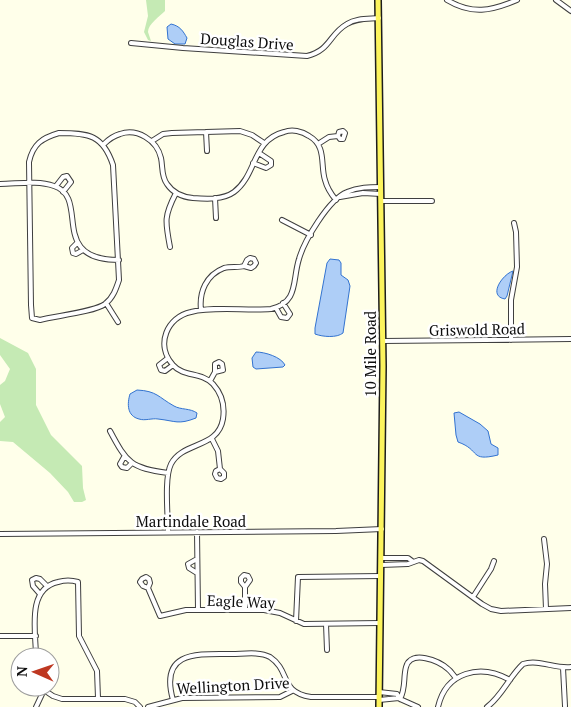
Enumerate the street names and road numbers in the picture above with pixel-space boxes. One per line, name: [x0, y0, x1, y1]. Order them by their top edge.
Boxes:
street label: Douglas Drive: [200, 28, 294, 54]
street label: 10 Mile Road: [360, 311, 380, 397]
street label: Griswold Road: [429, 318, 525, 340]
street label: Martindale Road: [136, 511, 246, 531]
street label: Eagle Way: [207, 590, 276, 612]
street label: Wellington Drive: [176, 672, 290, 698]

